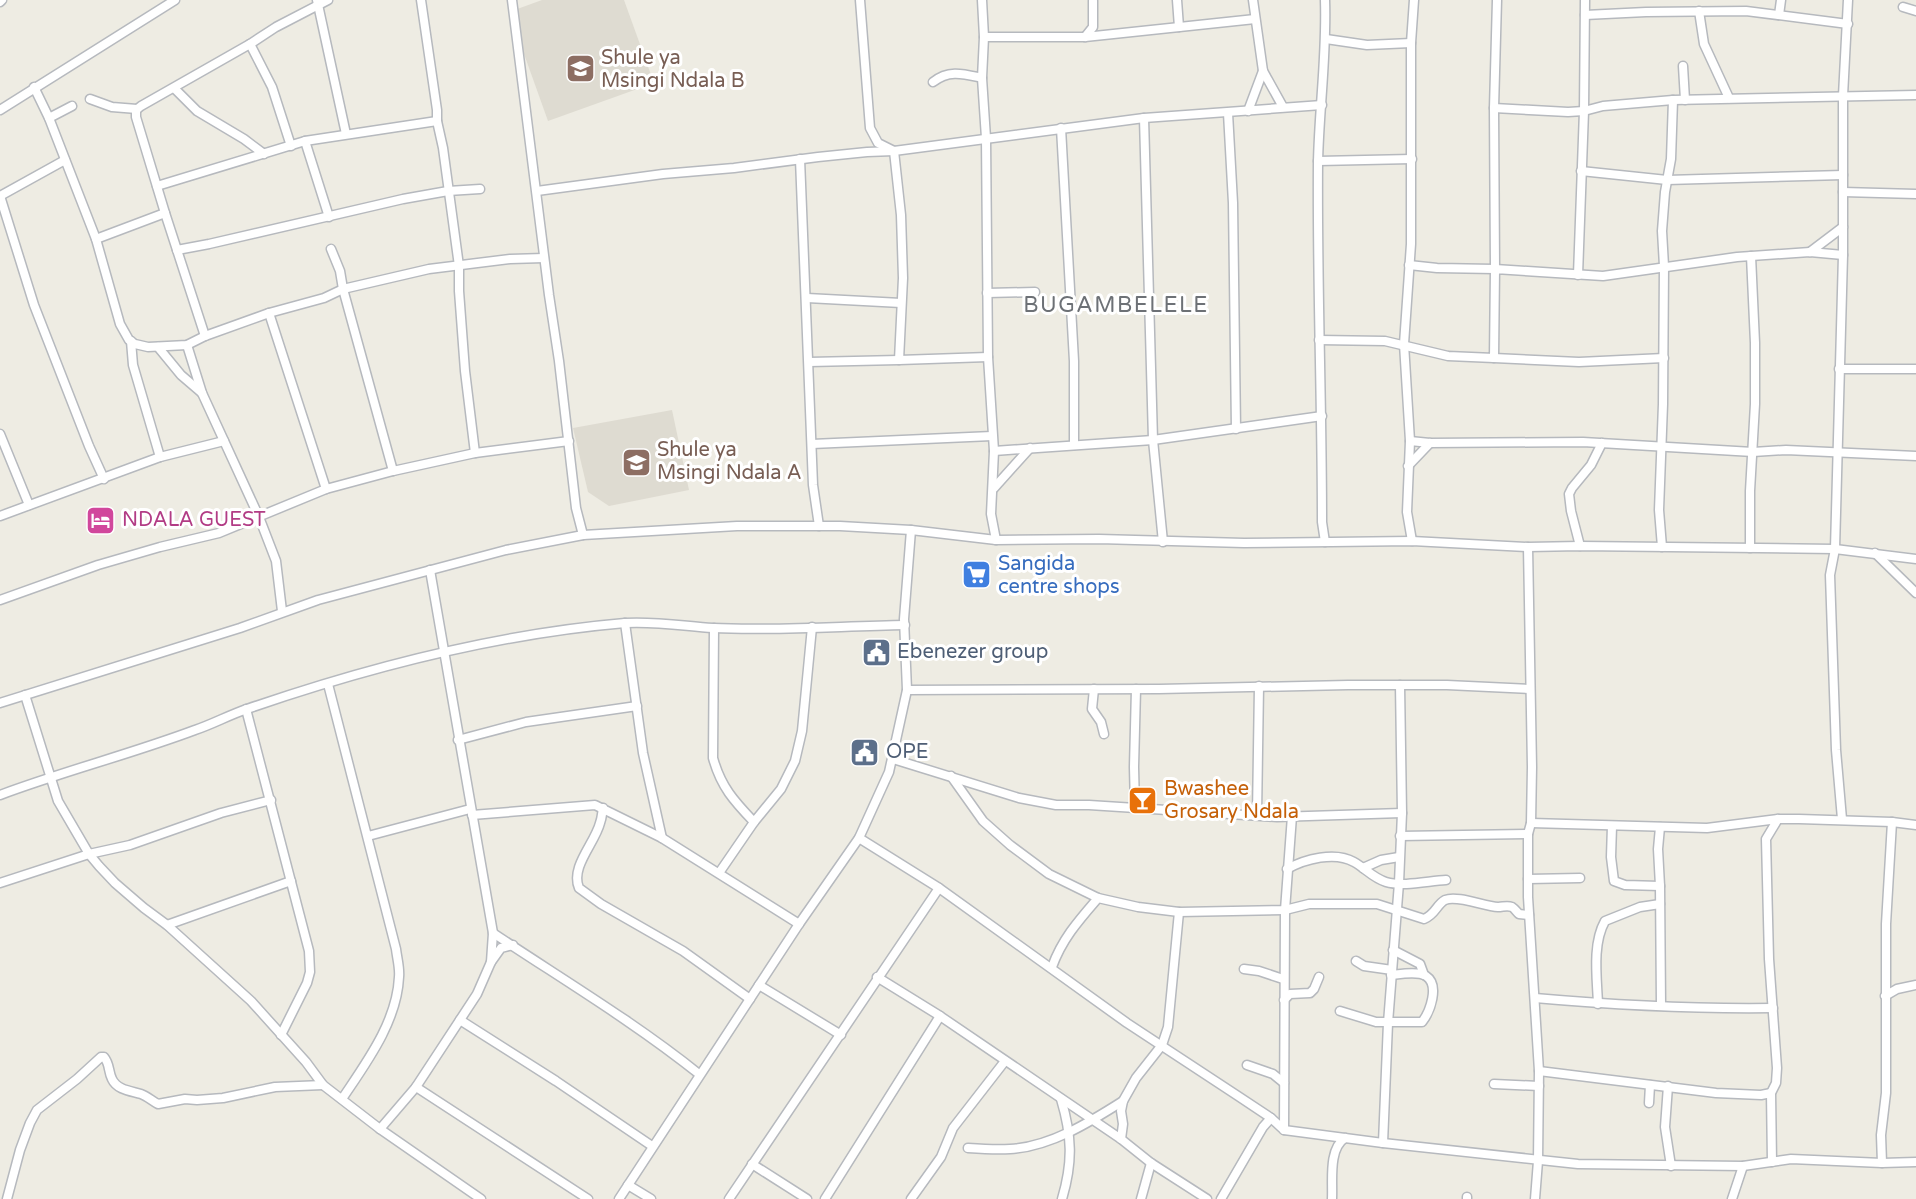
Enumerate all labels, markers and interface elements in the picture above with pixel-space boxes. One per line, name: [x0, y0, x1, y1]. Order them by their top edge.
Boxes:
place label: Shule ya Msingi Ndala B: [601, 46, 745, 93]
school or university icon: Shule ya Msingi Ndala B: [564, 53, 596, 85]
district label: BUGAMBELELE: [1023, 292, 1209, 318]
place label: Shule ya Msingi Ndala A: [657, 438, 802, 485]
school or university icon: Shule ya Msingi Ndala A: [620, 446, 652, 478]
hotel icon: NDALA GUEST: [85, 504, 117, 536]
place label: NDALA GUEST: [122, 508, 266, 532]
place label: Sangida centre shops: [998, 552, 1120, 599]
supermarket icon: Sangida centre shops: [961, 559, 993, 591]
public building icon: Ebenezer group: [860, 636, 892, 668]
place label: Ebenezer group: [897, 640, 1048, 664]
public building icon: OPE: [849, 736, 881, 768]
place label: OPE: [886, 740, 928, 764]
place label: Bwashee Grosary Ndala: [1164, 777, 1299, 824]
bar icon: Bwashee Grosary Ndala: [1127, 784, 1159, 816]

